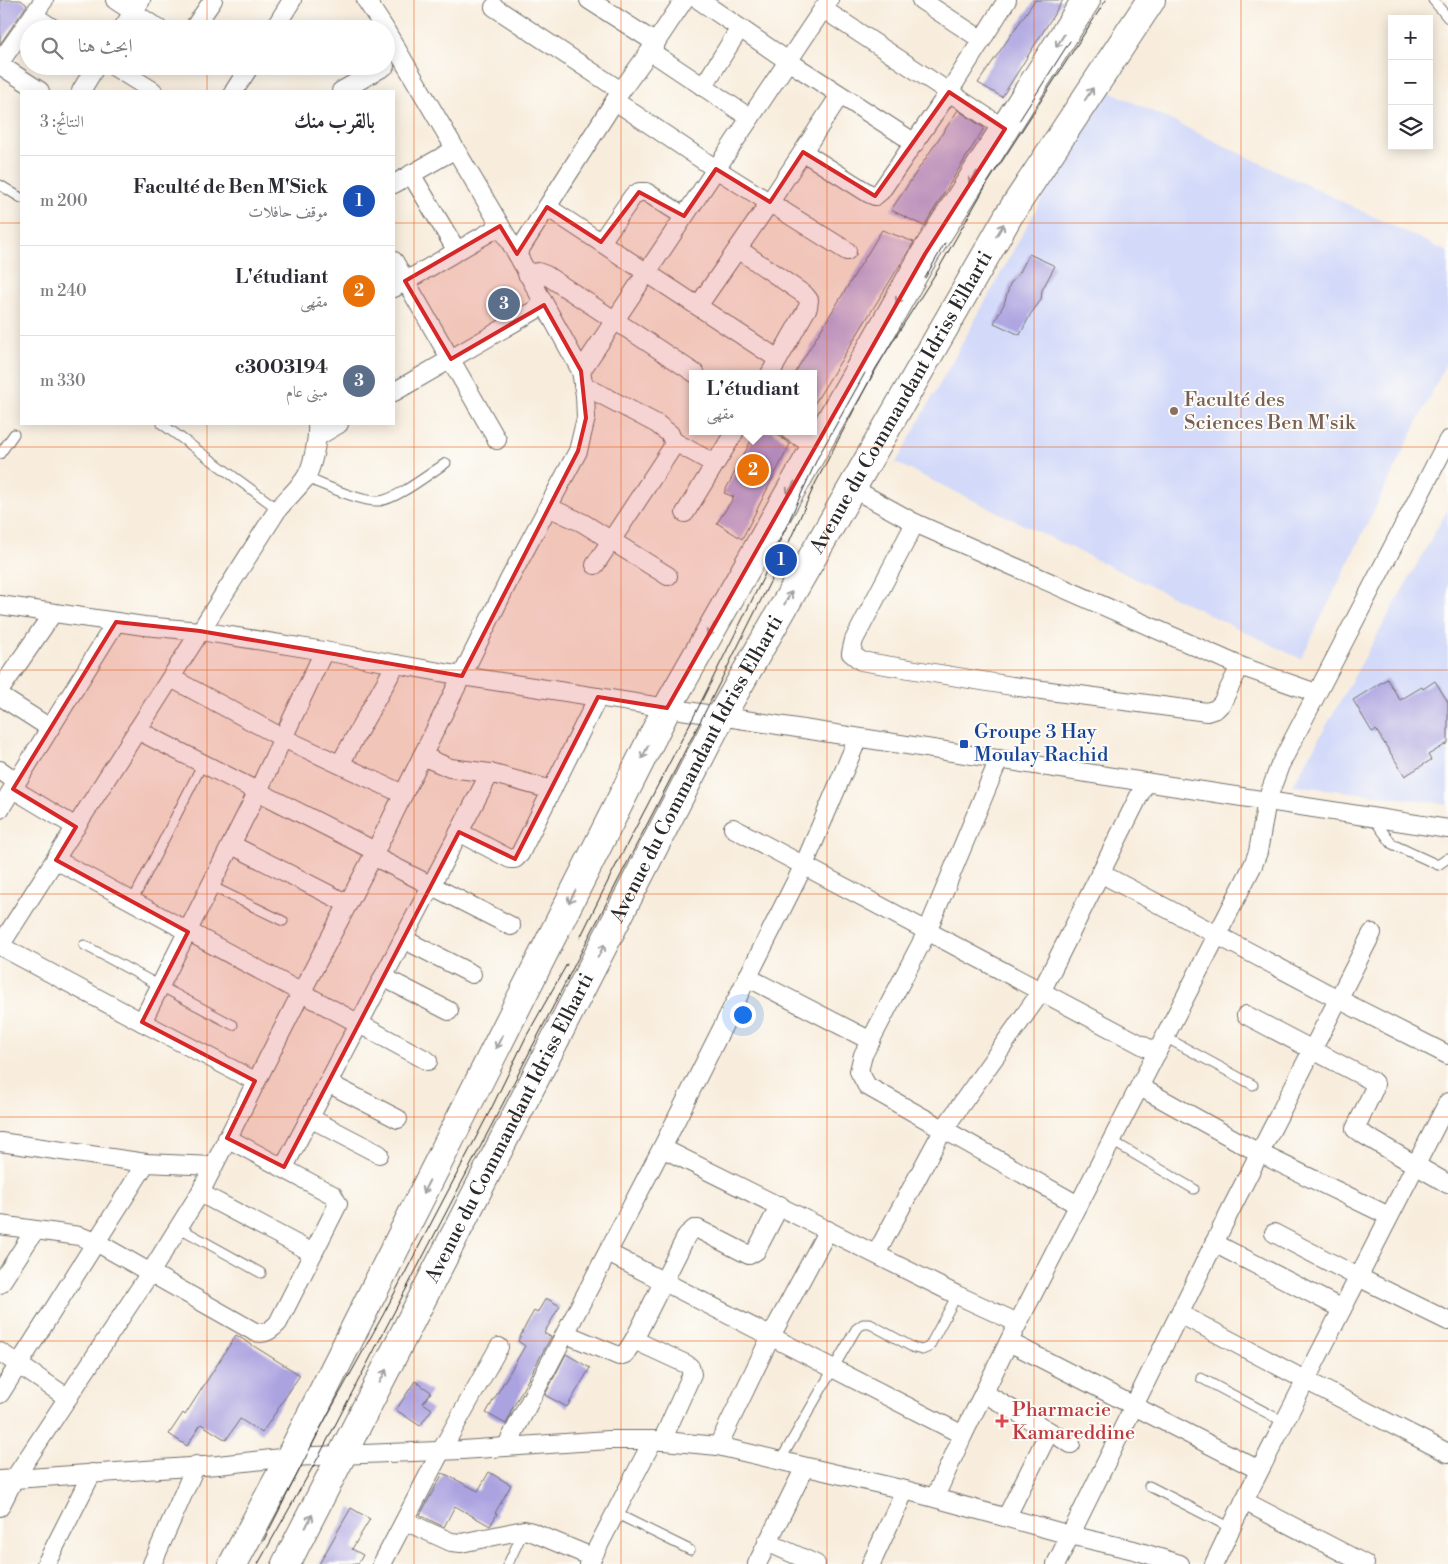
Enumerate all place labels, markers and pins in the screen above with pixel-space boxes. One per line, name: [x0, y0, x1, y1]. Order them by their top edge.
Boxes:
pin: 3: [488, 285, 520, 323]
place label: Faculté des Sciences Ben M'sik: [1184, 388, 1357, 436]
marker: Faculté des Sciences Ben M'sik: [1168, 405, 1180, 417]
pin: 2: [737, 451, 769, 489]
pin: 1: [765, 541, 797, 579]
place label: Groupe 3 Hay Moulay Rachid: [974, 720, 1109, 768]
marker: Groupe 3 Hay Moulay Rachid: [958, 738, 970, 750]
place label: Pharmacie Kamareddine: [1012, 1398, 1135, 1446]
marker: Pharmacie Kamareddine: [996, 1415, 1008, 1427]

